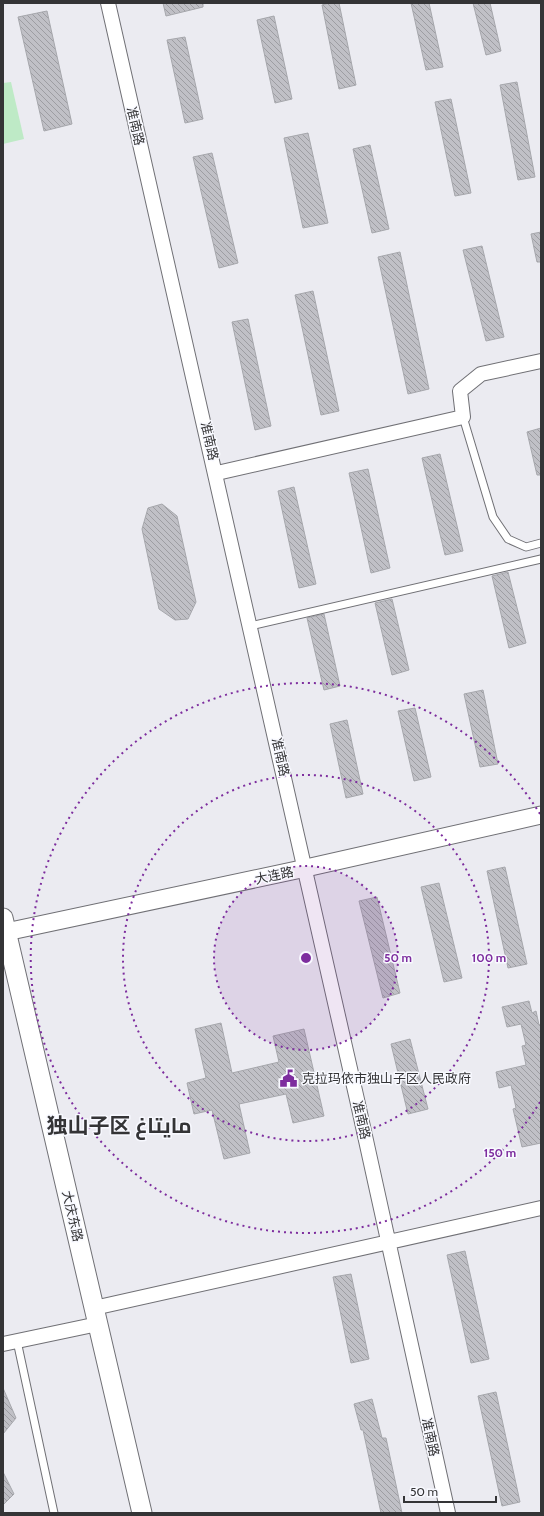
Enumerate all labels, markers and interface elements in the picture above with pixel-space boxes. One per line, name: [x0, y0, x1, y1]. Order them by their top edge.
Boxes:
street label: 准南路: [124, 105, 148, 147]
street label: 准南路: [198, 420, 222, 462]
street label: 准南路: [269, 736, 293, 778]
street label: 大连路: [253, 863, 295, 887]
text: 50 m: [384, 950, 412, 965]
text: 100 m: [472, 950, 506, 965]
centre of rings: [299, 951, 313, 965]
public building icon: 克拉玛依市独山子区人民政府: [279, 1068, 299, 1088]
place label: 克拉玛依市独山子区人民政府: [302, 1070, 471, 1086]
street label: 准南路: [350, 1099, 374, 1141]
district label: 独山子区 مايتاغ: [46, 1113, 192, 1140]
text: 150 m: [484, 1145, 516, 1160]
street label: 大庆东路: [59, 1189, 87, 1243]
street label: 准南路: [419, 1416, 443, 1458]
scale bar: [404, 1478, 496, 1504]
text: 50 m: [410, 1484, 438, 1499]

